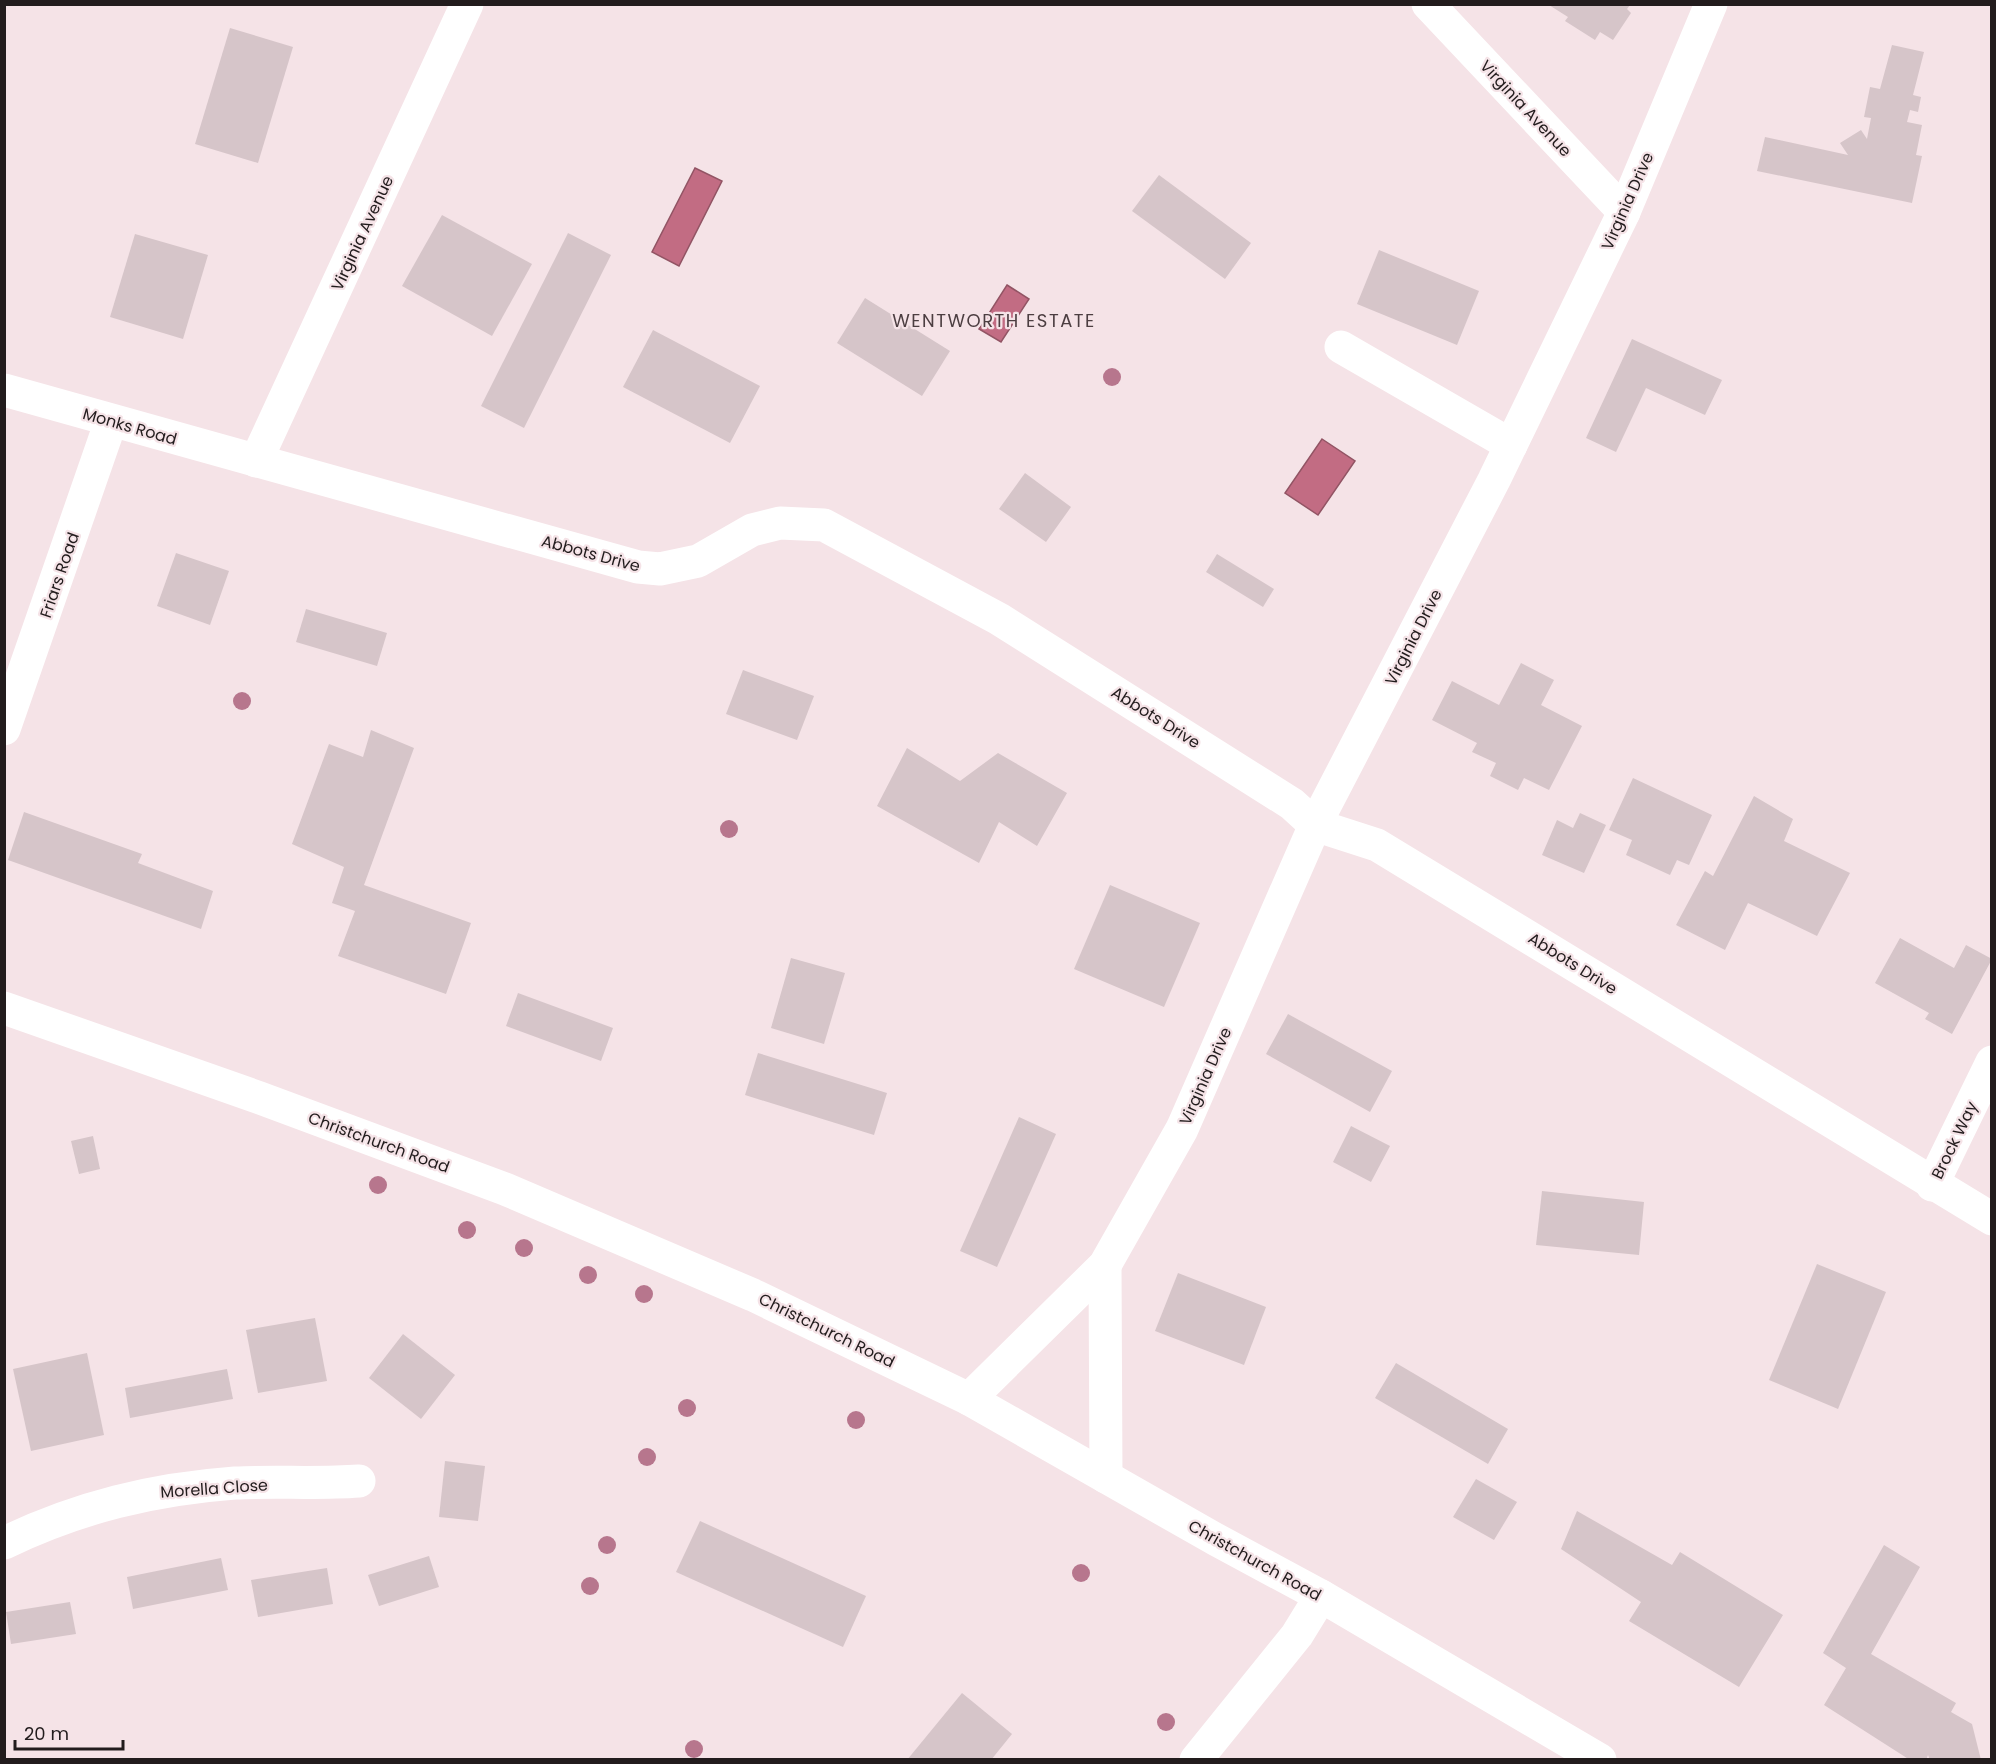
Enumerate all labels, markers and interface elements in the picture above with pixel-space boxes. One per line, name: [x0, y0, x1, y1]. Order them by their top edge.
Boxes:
street label: Virginia Avenue: [1475, 55, 1577, 162]
street label: Virginia Drive: [1596, 149, 1659, 254]
street label: Virginia Avenue: [326, 172, 399, 295]
district label: WENTWORTH ESTATE: [892, 308, 1096, 333]
street label: Monks Road: [80, 402, 180, 451]
street label: Friars Road: [34, 529, 85, 621]
street label: Abbots Drive: [539, 529, 643, 578]
street label: Virginia Drive: [1379, 585, 1448, 689]
street label: Abbots Drive: [1107, 681, 1205, 754]
street label: Abbots Drive: [1524, 927, 1622, 1000]
street label: Virginia Drive: [1174, 1024, 1237, 1129]
street label: Brock Way: [1926, 1098, 1983, 1183]
street label: Christchurch Road: [305, 1106, 453, 1179]
street label: Christchurch Road: [755, 1288, 899, 1373]
street label: Morella Close: [160, 1473, 269, 1504]
street label: Christchurch Road: [1184, 1514, 1325, 1607]
scale bar: [15, 1713, 123, 1751]
text: 20 m: [24, 1721, 69, 1746]

